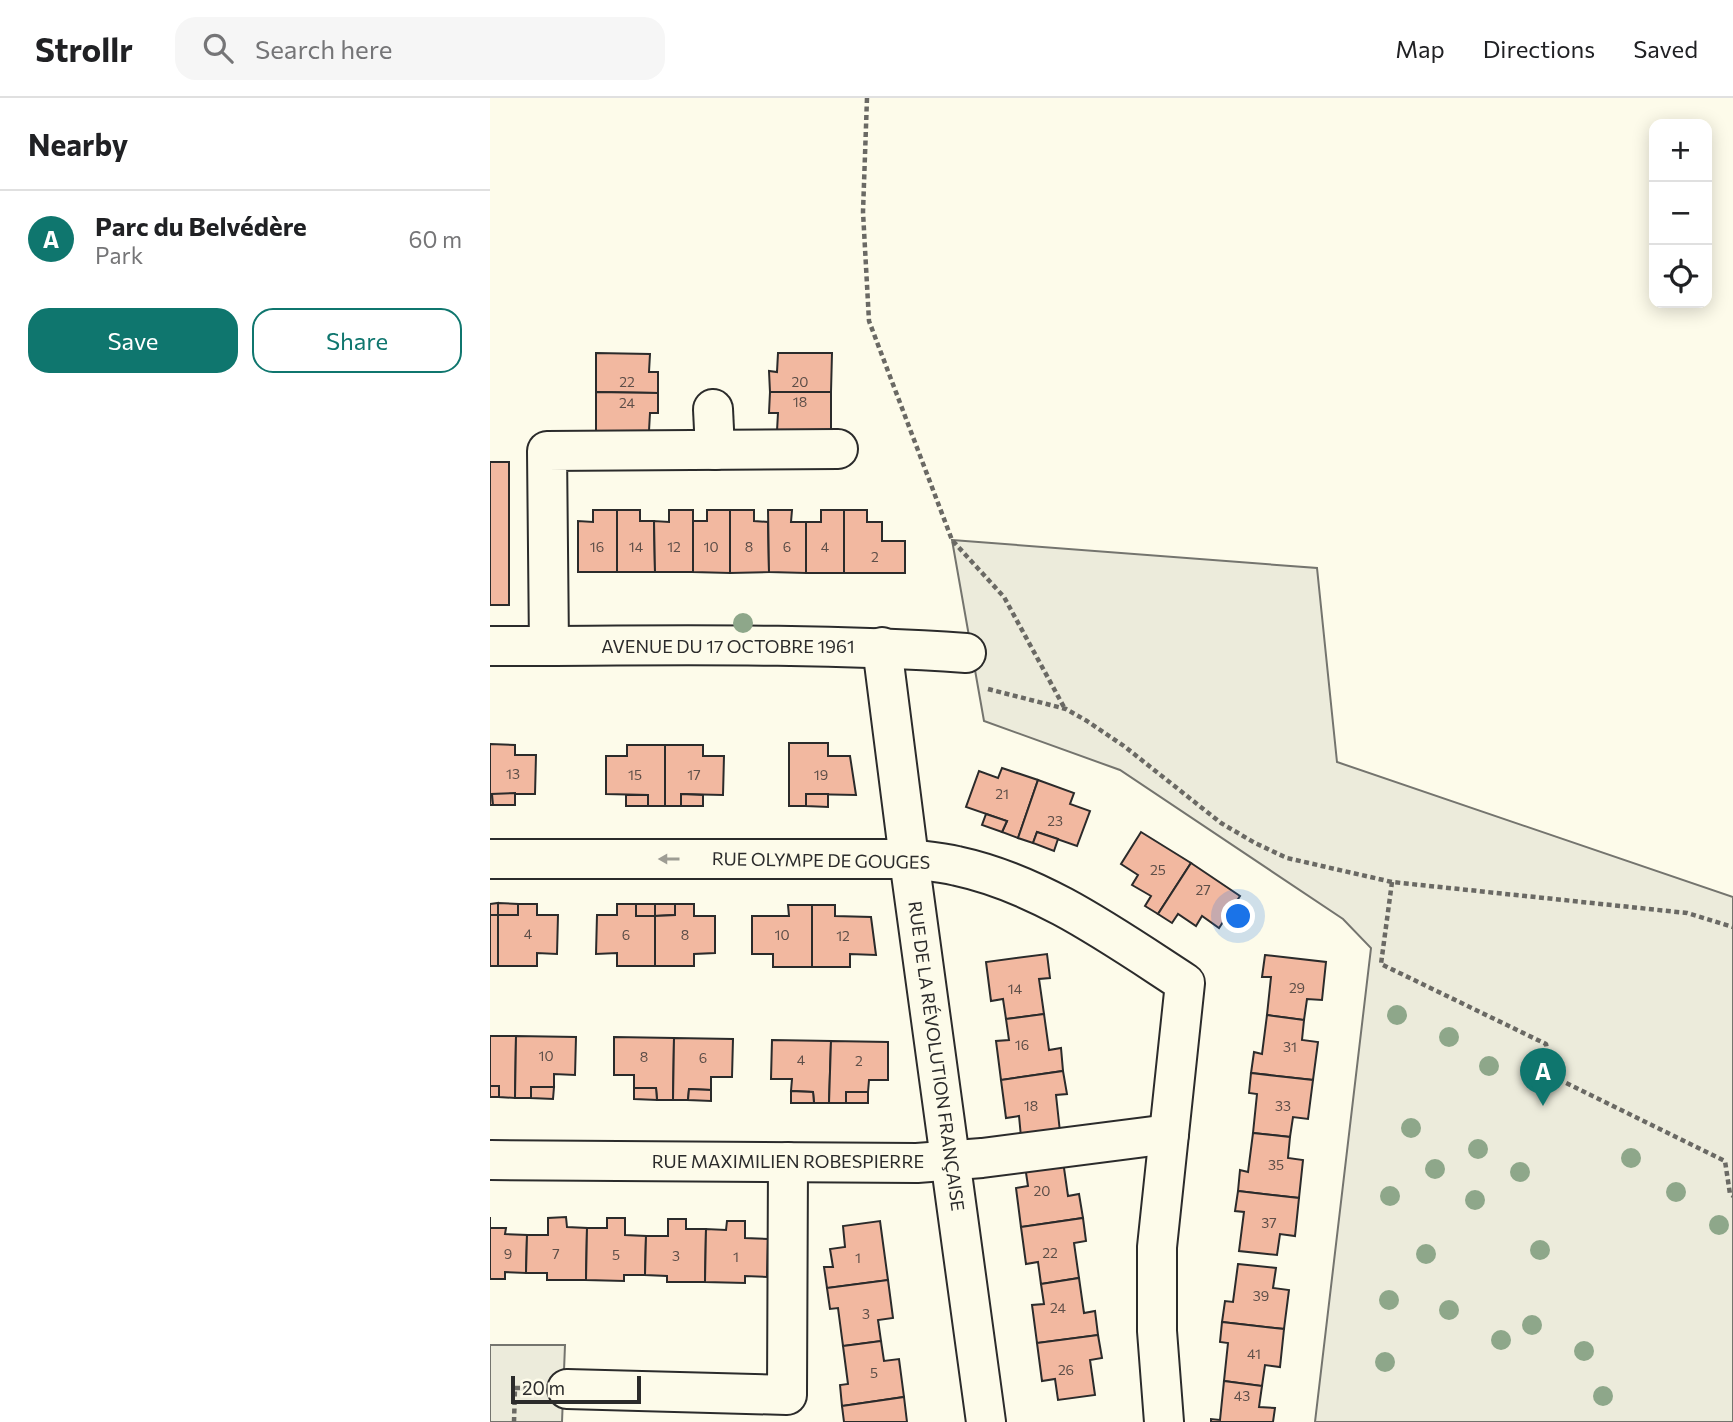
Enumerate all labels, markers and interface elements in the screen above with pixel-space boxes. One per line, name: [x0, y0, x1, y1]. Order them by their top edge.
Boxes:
search box: [175, 17, 665, 80]
text: Strollr: [35, 28, 133, 69]
icon: search: [199, 29, 237, 67]
text: Search here: [255, 33, 392, 64]
text: Map: [1395, 34, 1445, 63]
text: Directions: [1483, 34, 1595, 63]
text: Saved: [1633, 34, 1698, 63]
map controls: [1649, 119, 1712, 308]
button: +: [1649, 119, 1712, 182]
text: Nearby: [28, 125, 128, 162]
button: −: [1649, 182, 1712, 245]
text: Parc du Belvédère: [95, 210, 307, 241]
text: A: [43, 225, 59, 253]
text: 60 m: [409, 225, 462, 253]
text: Park: [95, 241, 143, 269]
button: locate: [1649, 245, 1712, 308]
button: Save: [28, 308, 238, 373]
button: Share: [252, 308, 462, 373]
house number: 22: [619, 373, 635, 390]
house number: 20: [792, 373, 808, 390]
house number: 18: [793, 393, 807, 410]
house number: 24: [619, 394, 636, 411]
house number: 16: [590, 538, 604, 555]
house number: 14: [629, 538, 644, 555]
house number: 12: [667, 538, 681, 555]
house number: 10: [703, 538, 719, 555]
house number: 8: [745, 538, 753, 555]
house number: 6: [783, 538, 791, 555]
house number: 4: [821, 538, 830, 555]
house number: 2: [871, 548, 879, 565]
street label: AVENUE DU 17 OCTOBRE 1961: [601, 635, 855, 657]
house number: 13: [506, 765, 520, 782]
house number: 15: [628, 766, 642, 783]
house number: 17: [687, 766, 701, 783]
house number: 19: [814, 766, 828, 783]
house number: 21: [995, 785, 1009, 802]
house number: 23: [1047, 812, 1063, 829]
street label: RUE OLYMPE DE GOUGES: [712, 847, 930, 873]
one-way arrow: [658, 853, 680, 865]
house number: 25: [1150, 861, 1166, 878]
house number: 27: [1195, 881, 1211, 898]
street label: RUE DE LA RÉVOLUTION FRANÇAISE: [904, 899, 970, 1212]
your location: [1221, 899, 1255, 933]
house number: 4: [524, 925, 533, 942]
house number: 6: [622, 926, 630, 943]
house number: 8: [681, 926, 689, 943]
house number: 10: [774, 926, 790, 943]
house number: 12: [836, 927, 850, 944]
house number: 29: [1289, 979, 1305, 996]
house number: 14: [1008, 980, 1023, 997]
house number: 16: [1015, 1036, 1029, 1053]
house number: 31: [1283, 1038, 1297, 1055]
house number: 10: [538, 1047, 554, 1064]
house number: 8: [640, 1048, 648, 1065]
pin: A: [1520, 1048, 1566, 1106]
house number: 6: [699, 1049, 707, 1066]
house number: 4: [797, 1051, 806, 1068]
house number: 2: [855, 1052, 863, 1069]
house number: 18: [1024, 1097, 1038, 1114]
house number: 33: [1275, 1097, 1291, 1114]
street label: RUE MAXIMILIEN ROBESPIERRE: [652, 1150, 924, 1172]
house number: 35: [1268, 1156, 1284, 1173]
house number: 20: [1034, 1182, 1050, 1199]
house number: 37: [1261, 1214, 1277, 1231]
house number: 22: [1042, 1244, 1058, 1261]
house number: 9: [504, 1245, 512, 1262]
house number: 7: [552, 1245, 560, 1262]
house number: 5: [612, 1246, 620, 1263]
house number: 3: [672, 1247, 680, 1264]
house number: 1: [733, 1248, 739, 1265]
house number: 1: [855, 1249, 861, 1266]
house number: 39: [1253, 1287, 1269, 1304]
house number: 24: [1050, 1299, 1067, 1316]
house number: 3: [862, 1305, 870, 1322]
house number: 41: [1247, 1345, 1261, 1362]
house number: 26: [1058, 1361, 1074, 1378]
house number: 5: [870, 1364, 878, 1381]
scale bar: [511, 1373, 640, 1405]
text: 20 m: [522, 1376, 565, 1399]
house number: 43: [1234, 1387, 1250, 1404]

